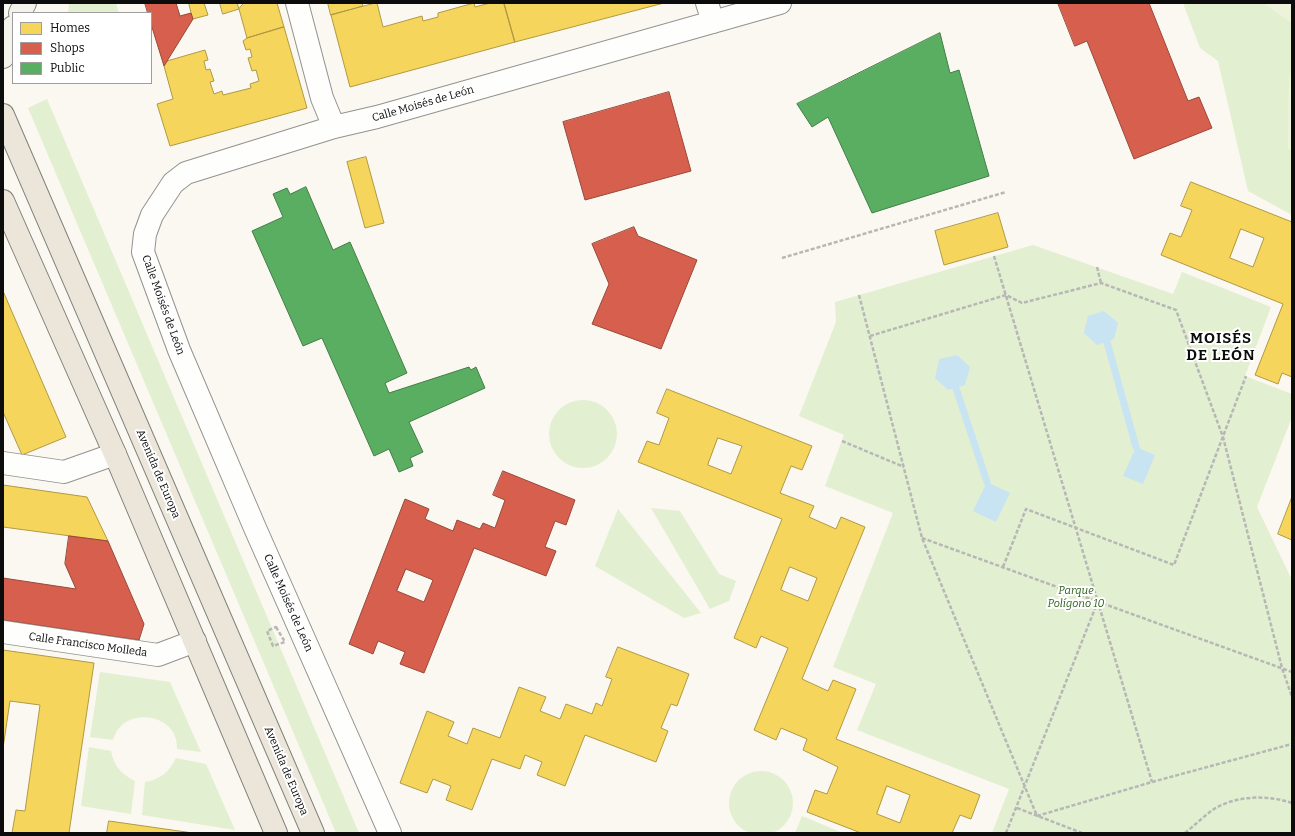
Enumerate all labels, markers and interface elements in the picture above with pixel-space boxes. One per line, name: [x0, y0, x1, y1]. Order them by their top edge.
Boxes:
legend: [12, 12, 152, 84]
text: Homes: [50, 21, 90, 35]
text: Shops: [50, 41, 84, 55]
text: Public: [50, 61, 85, 75]
street label: Calle Moisés de León: [371, 83, 475, 125]
street label: Calle Moisés de León: [139, 253, 187, 357]
district label: MOISÉS DE LEÓN: [1186, 330, 1256, 365]
street label: Avenida de Europa: [133, 427, 183, 521]
street label: Calle Moisés de León: [261, 552, 315, 654]
park label: Parque Polígono 10: [1047, 584, 1105, 610]
street label: Calle Francisco Molleda: [28, 630, 148, 660]
street label: Avenida de Europa: [261, 724, 311, 818]

